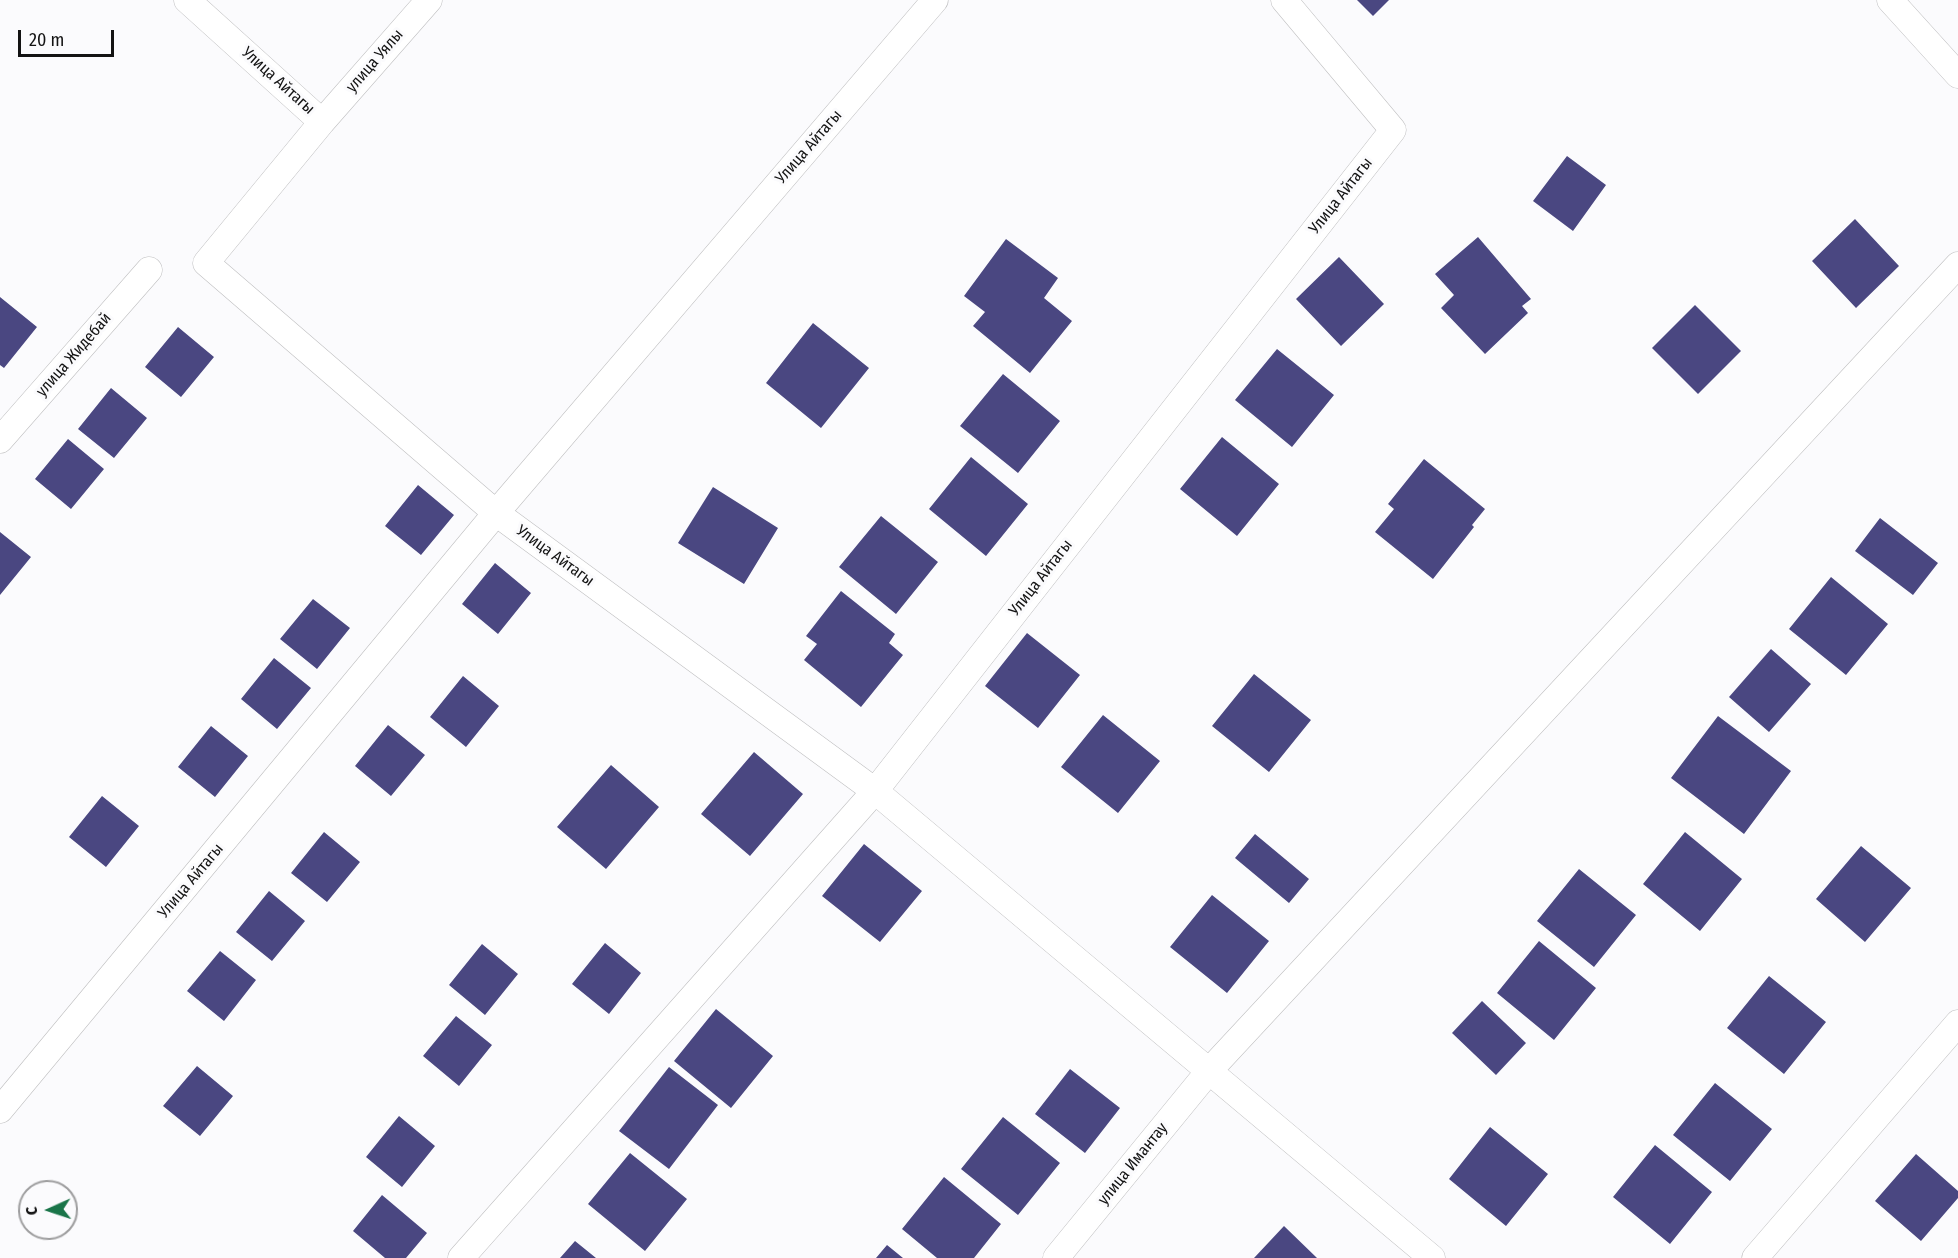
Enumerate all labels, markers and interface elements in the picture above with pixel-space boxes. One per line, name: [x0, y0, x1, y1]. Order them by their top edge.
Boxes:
scale bar: [21, 18, 117, 56]
street label: улица Уялы: [342, 25, 408, 97]
text: 20 m: [29, 29, 64, 51]
street label: Улица Айтагы: [238, 43, 318, 119]
street label: Улица Айтагы: [772, 106, 846, 188]
street label: Улица Айтагы: [1305, 154, 1377, 238]
street label: улица Жидебай: [32, 309, 116, 401]
street label: Улица Айтагы: [512, 521, 598, 591]
street label: Улица Айтагы: [1005, 536, 1077, 620]
street label: Улица Айтагы: [154, 840, 228, 922]
street label: улица Имантау: [1094, 1119, 1172, 1209]
north arrow: [18, 1180, 78, 1240]
text: С: [22, 1206, 41, 1216]

